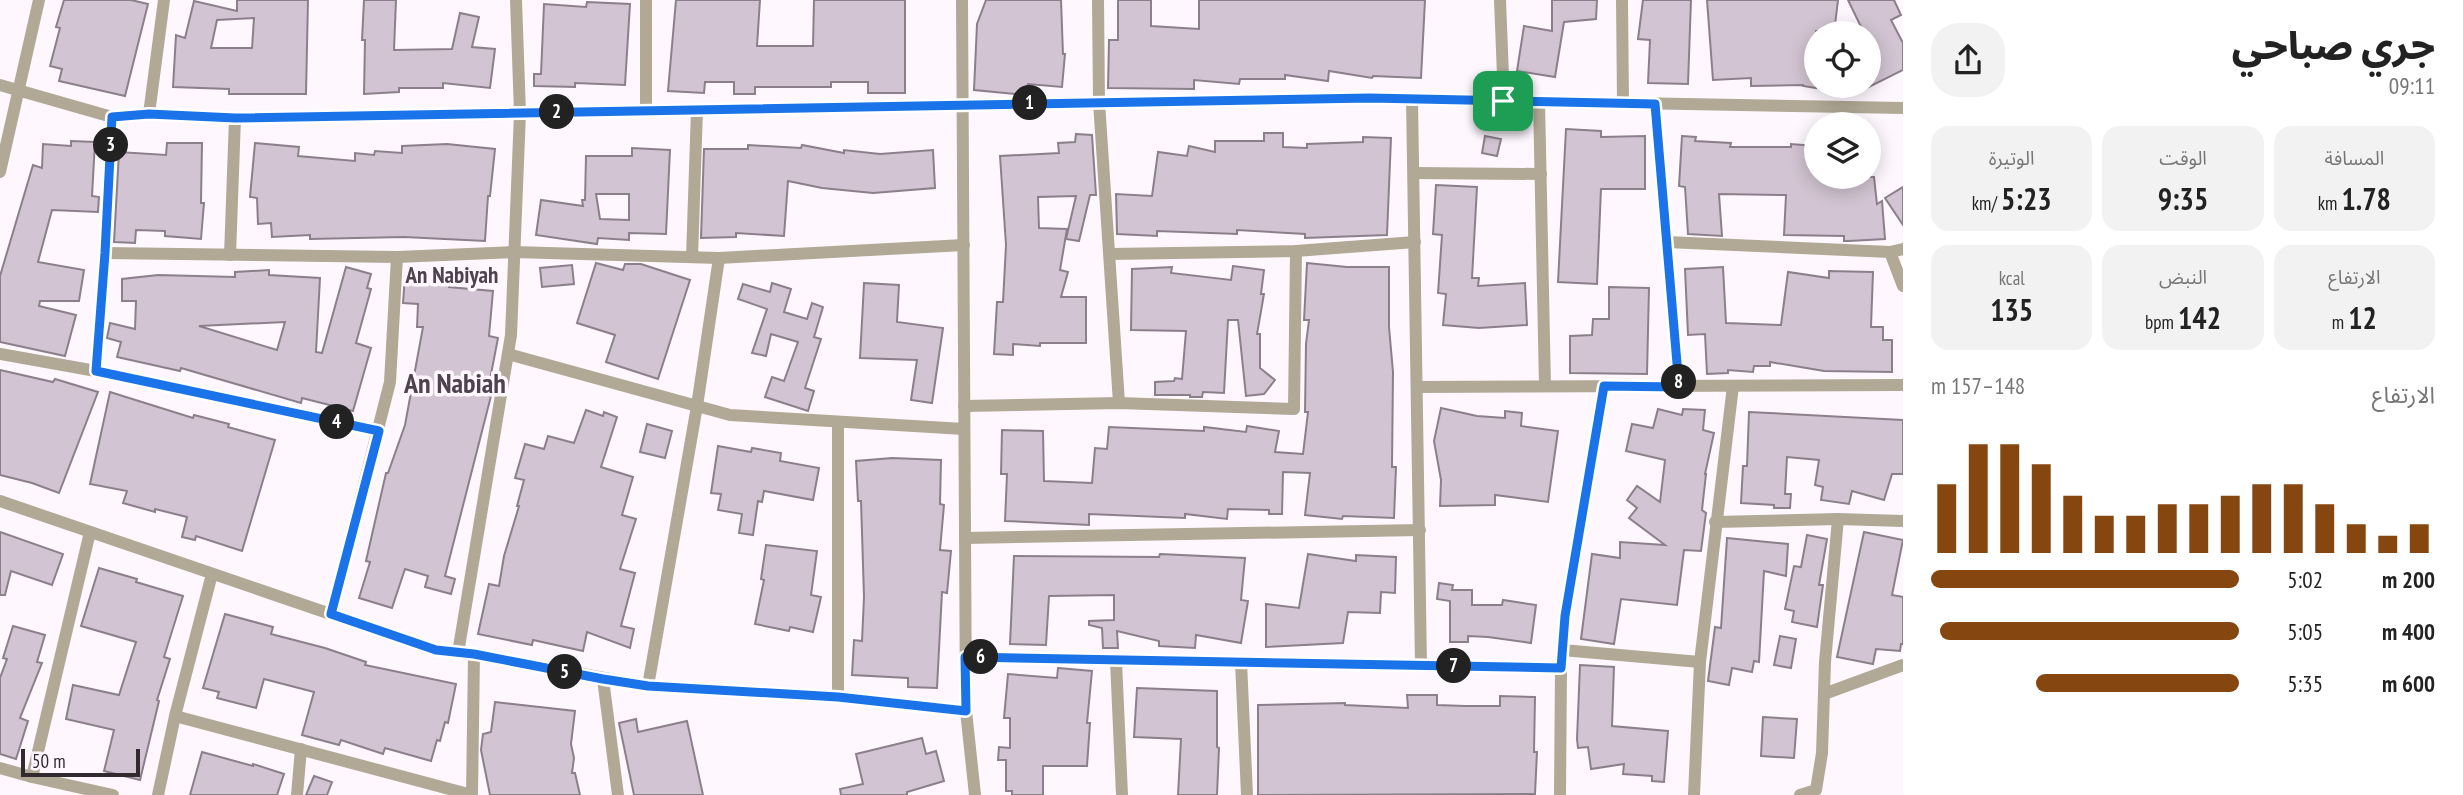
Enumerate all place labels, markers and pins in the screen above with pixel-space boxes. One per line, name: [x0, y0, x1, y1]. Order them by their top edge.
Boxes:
pin: [1473, 71, 1533, 131]
pin: 1: [1012, 86, 1048, 120]
pin: 2: [540, 94, 574, 130]
pin: 3: [94, 128, 128, 162]
pin: 8: [1662, 364, 1696, 400]
pin: 4: [320, 404, 354, 440]
pin: 6: [964, 640, 998, 674]
pin: 7: [1436, 648, 1472, 684]
pin: 5: [548, 654, 582, 690]

